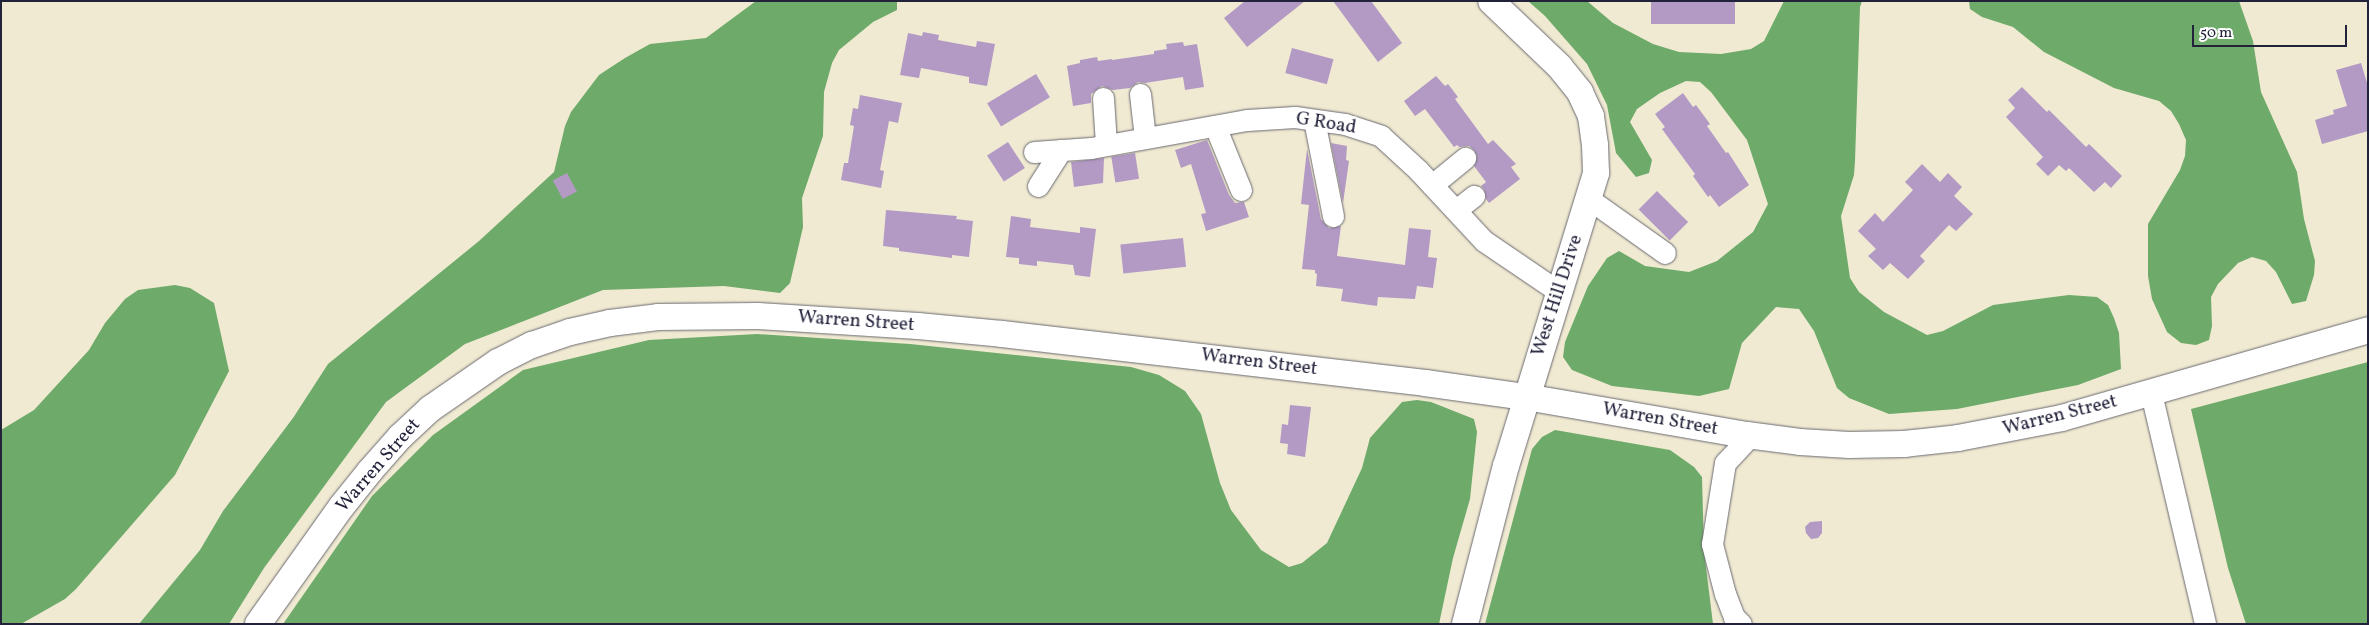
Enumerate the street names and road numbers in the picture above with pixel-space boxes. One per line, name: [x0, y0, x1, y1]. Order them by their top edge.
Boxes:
street label: G Road: [1294, 108, 1358, 140]
street label: West Hill Drive: [1528, 232, 1588, 360]
street label: Warren Street: [797, 307, 915, 337]
street label: Warren Street: [1200, 345, 1318, 381]
street label: Warren Street: [2000, 391, 2120, 441]
street label: Warren Street: [1600, 399, 1720, 441]
street label: Warren Street: [332, 414, 426, 518]

